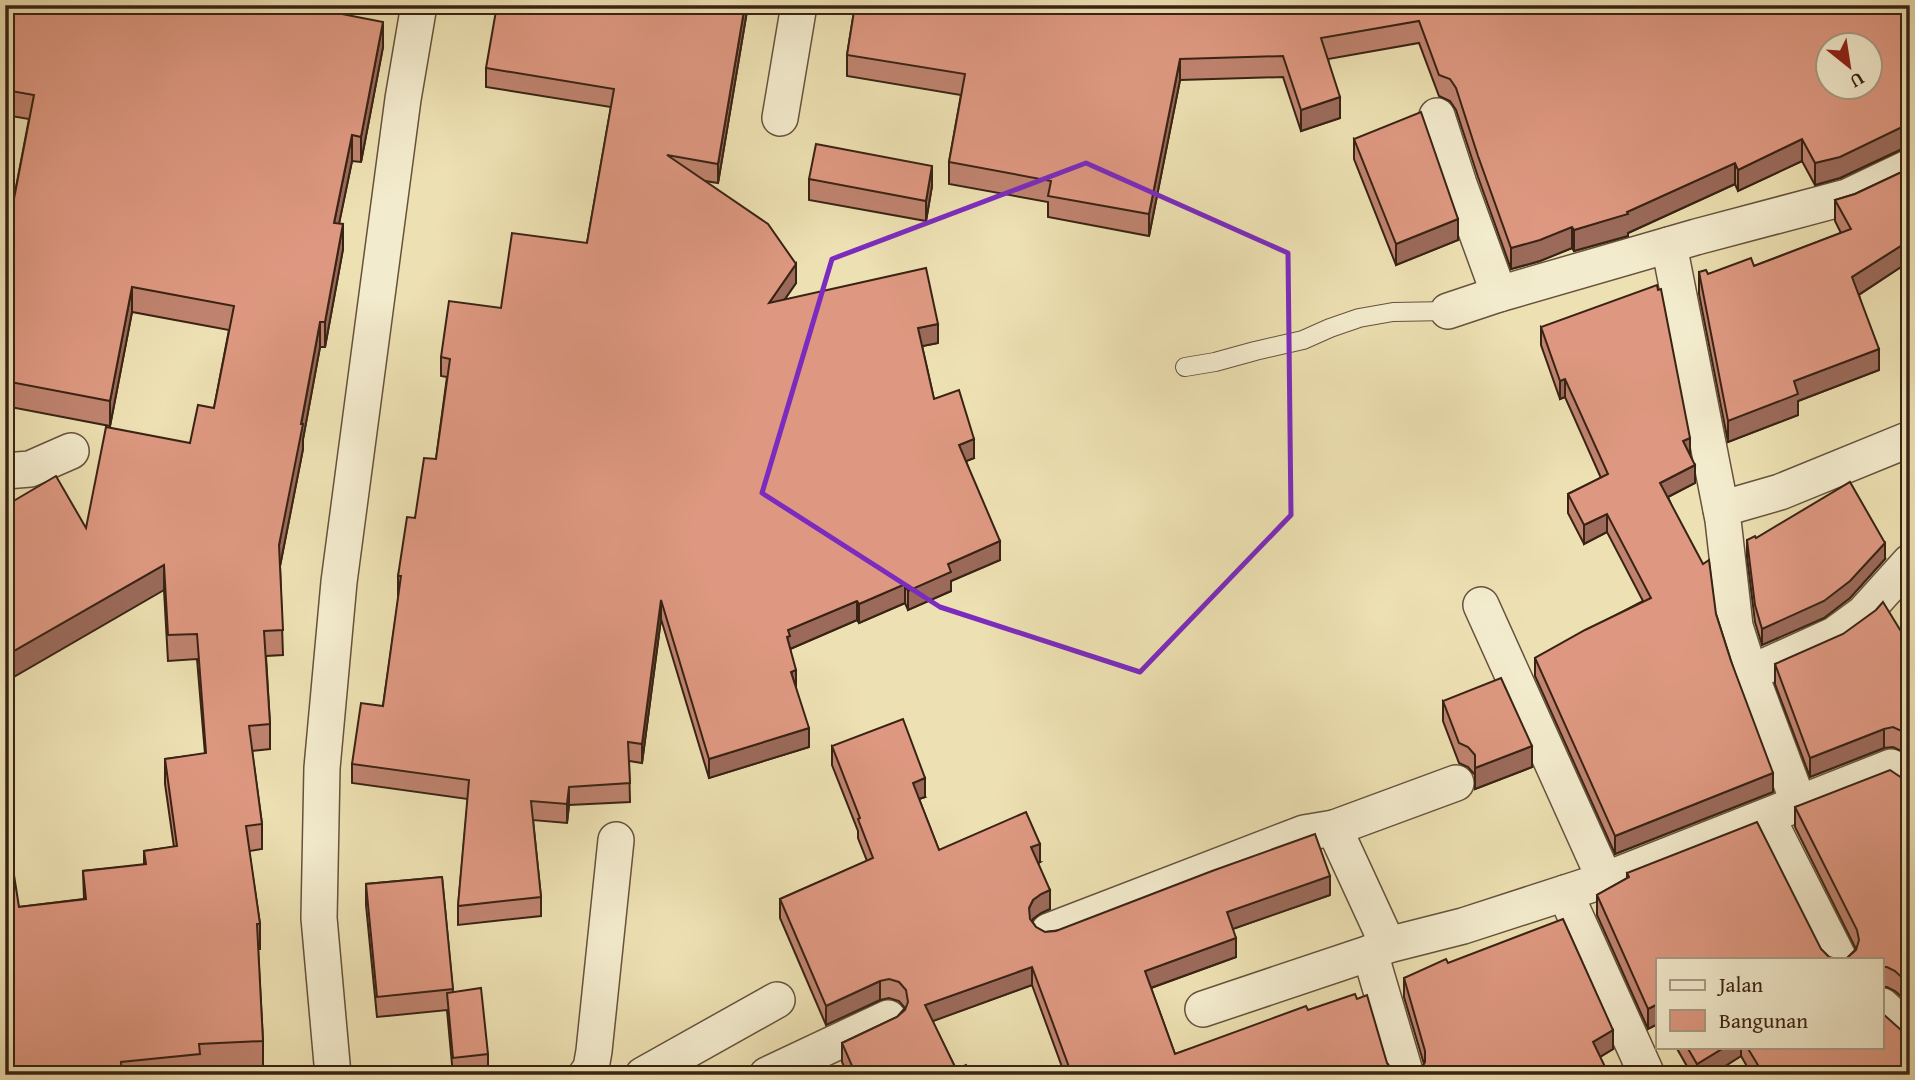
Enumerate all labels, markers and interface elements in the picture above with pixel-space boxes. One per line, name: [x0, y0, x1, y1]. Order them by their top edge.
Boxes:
north arrow: [1814, 32, 1884, 102]
text: U: [1845, 65, 1870, 96]
legend: [1656, 958, 1884, 1048]
text: Jalan: [1716, 969, 1763, 1000]
text: Bangunan: [1719, 1005, 1808, 1036]

